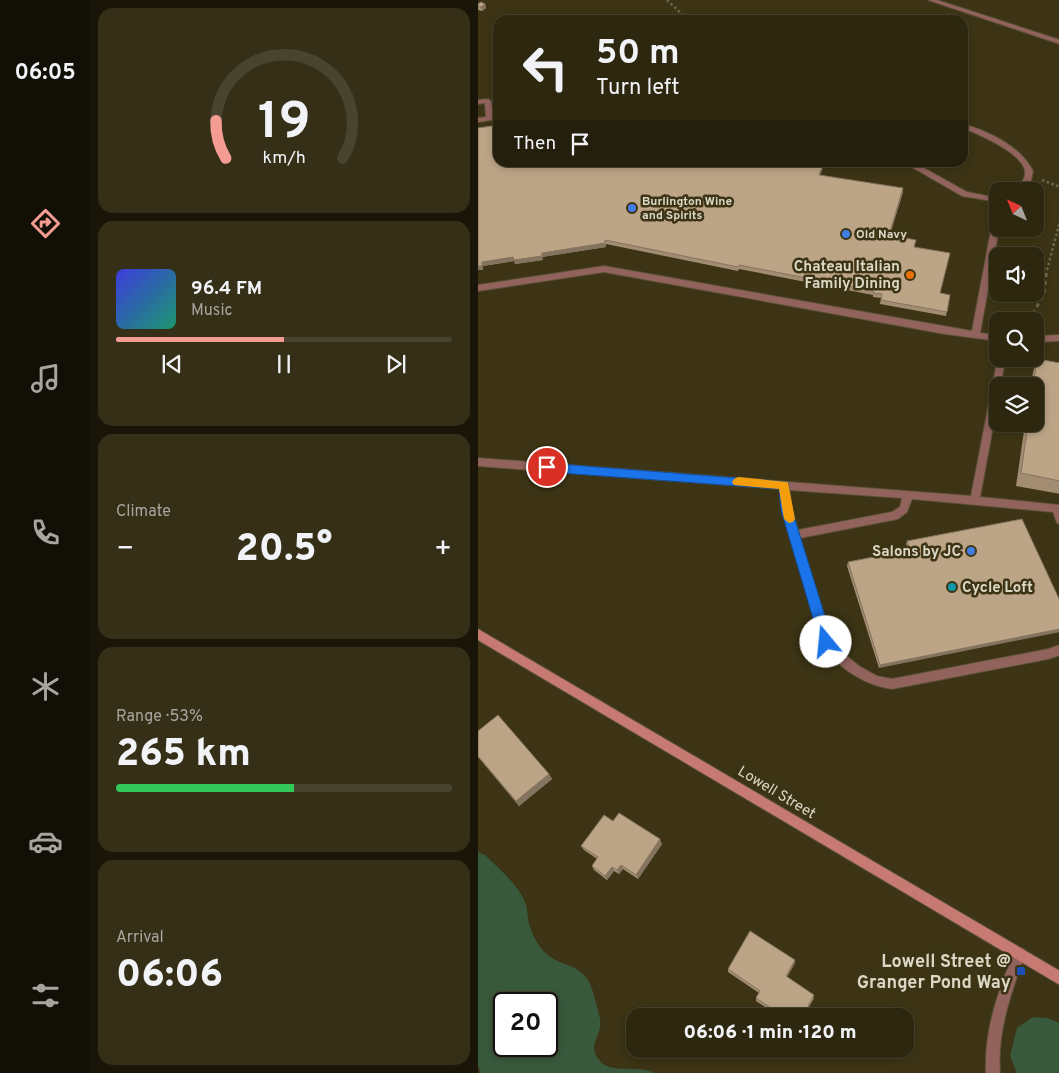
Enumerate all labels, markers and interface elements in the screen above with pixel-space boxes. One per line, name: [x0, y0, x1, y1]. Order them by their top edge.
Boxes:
text: 50 m: [596, 32, 680, 76]
icon: left: [513, 35, 578, 100]
text: 06:05: [14, 60, 76, 87]
text: Turn left: [596, 75, 679, 102]
text: 19: [258, 91, 310, 157]
icon: arrive: [566, 130, 594, 158]
text: Then: [513, 132, 556, 156]
text: km/h: [262, 147, 306, 170]
north arrow: [989, 182, 1044, 238]
map controls: [989, 182, 1044, 432]
place label: Burlington Wine and Spirits: [642, 194, 732, 224]
marker: Burlington Wine and Spirits: [626, 202, 638, 214]
icon: directions: [28, 206, 63, 241]
place label: Old Navy: [856, 227, 907, 243]
marker: Old Navy: [840, 228, 852, 240]
button: sound: [989, 247, 1044, 302]
place label: Chateau Italian Family Dining: [794, 258, 900, 294]
marker: Chateau Italian Family Dining: [904, 269, 916, 281]
text: 96.4 FM: [191, 277, 262, 301]
text: Music: [191, 301, 232, 321]
button: search: [989, 312, 1044, 367]
icon: previous: [158, 350, 186, 378]
icon: pause: [270, 350, 298, 378]
icon: next: [382, 350, 410, 378]
icon: music: [28, 361, 63, 396]
button: layers: [989, 377, 1044, 432]
pin: [526, 446, 568, 488]
icon: arrive: [533, 453, 561, 481]
text: Climate: [116, 502, 171, 522]
icon: phone: [28, 515, 63, 550]
text: 20.5°: [236, 526, 332, 575]
text: −: [116, 532, 134, 568]
text: +: [434, 532, 452, 568]
place label: Salons by JC: [872, 543, 961, 562]
marker: Salons by JC: [965, 545, 977, 557]
place label: Cycle Loft: [962, 579, 1033, 598]
marker: Cycle Loft: [946, 581, 958, 593]
position arrow: [799, 615, 851, 667]
icon: climate: [28, 669, 63, 704]
text: Range · 53%: [116, 707, 203, 727]
text: 265 km: [116, 731, 251, 780]
street label: Lowell Street: [734, 762, 819, 824]
icon: car: [28, 824, 63, 859]
text: Arrival: [116, 928, 164, 948]
place label: Lowell Street @ Granger Pond Way: [857, 951, 1011, 995]
text: 06:06: [116, 952, 223, 1001]
marker: Lowell Street @ Granger Pond Way: [1015, 965, 1027, 977]
icon: filters: [28, 978, 63, 1013]
speed limit sign: 20: [493, 992, 558, 1057]
text: 06:06 · 1 min · 120 m: [684, 1021, 856, 1045]

